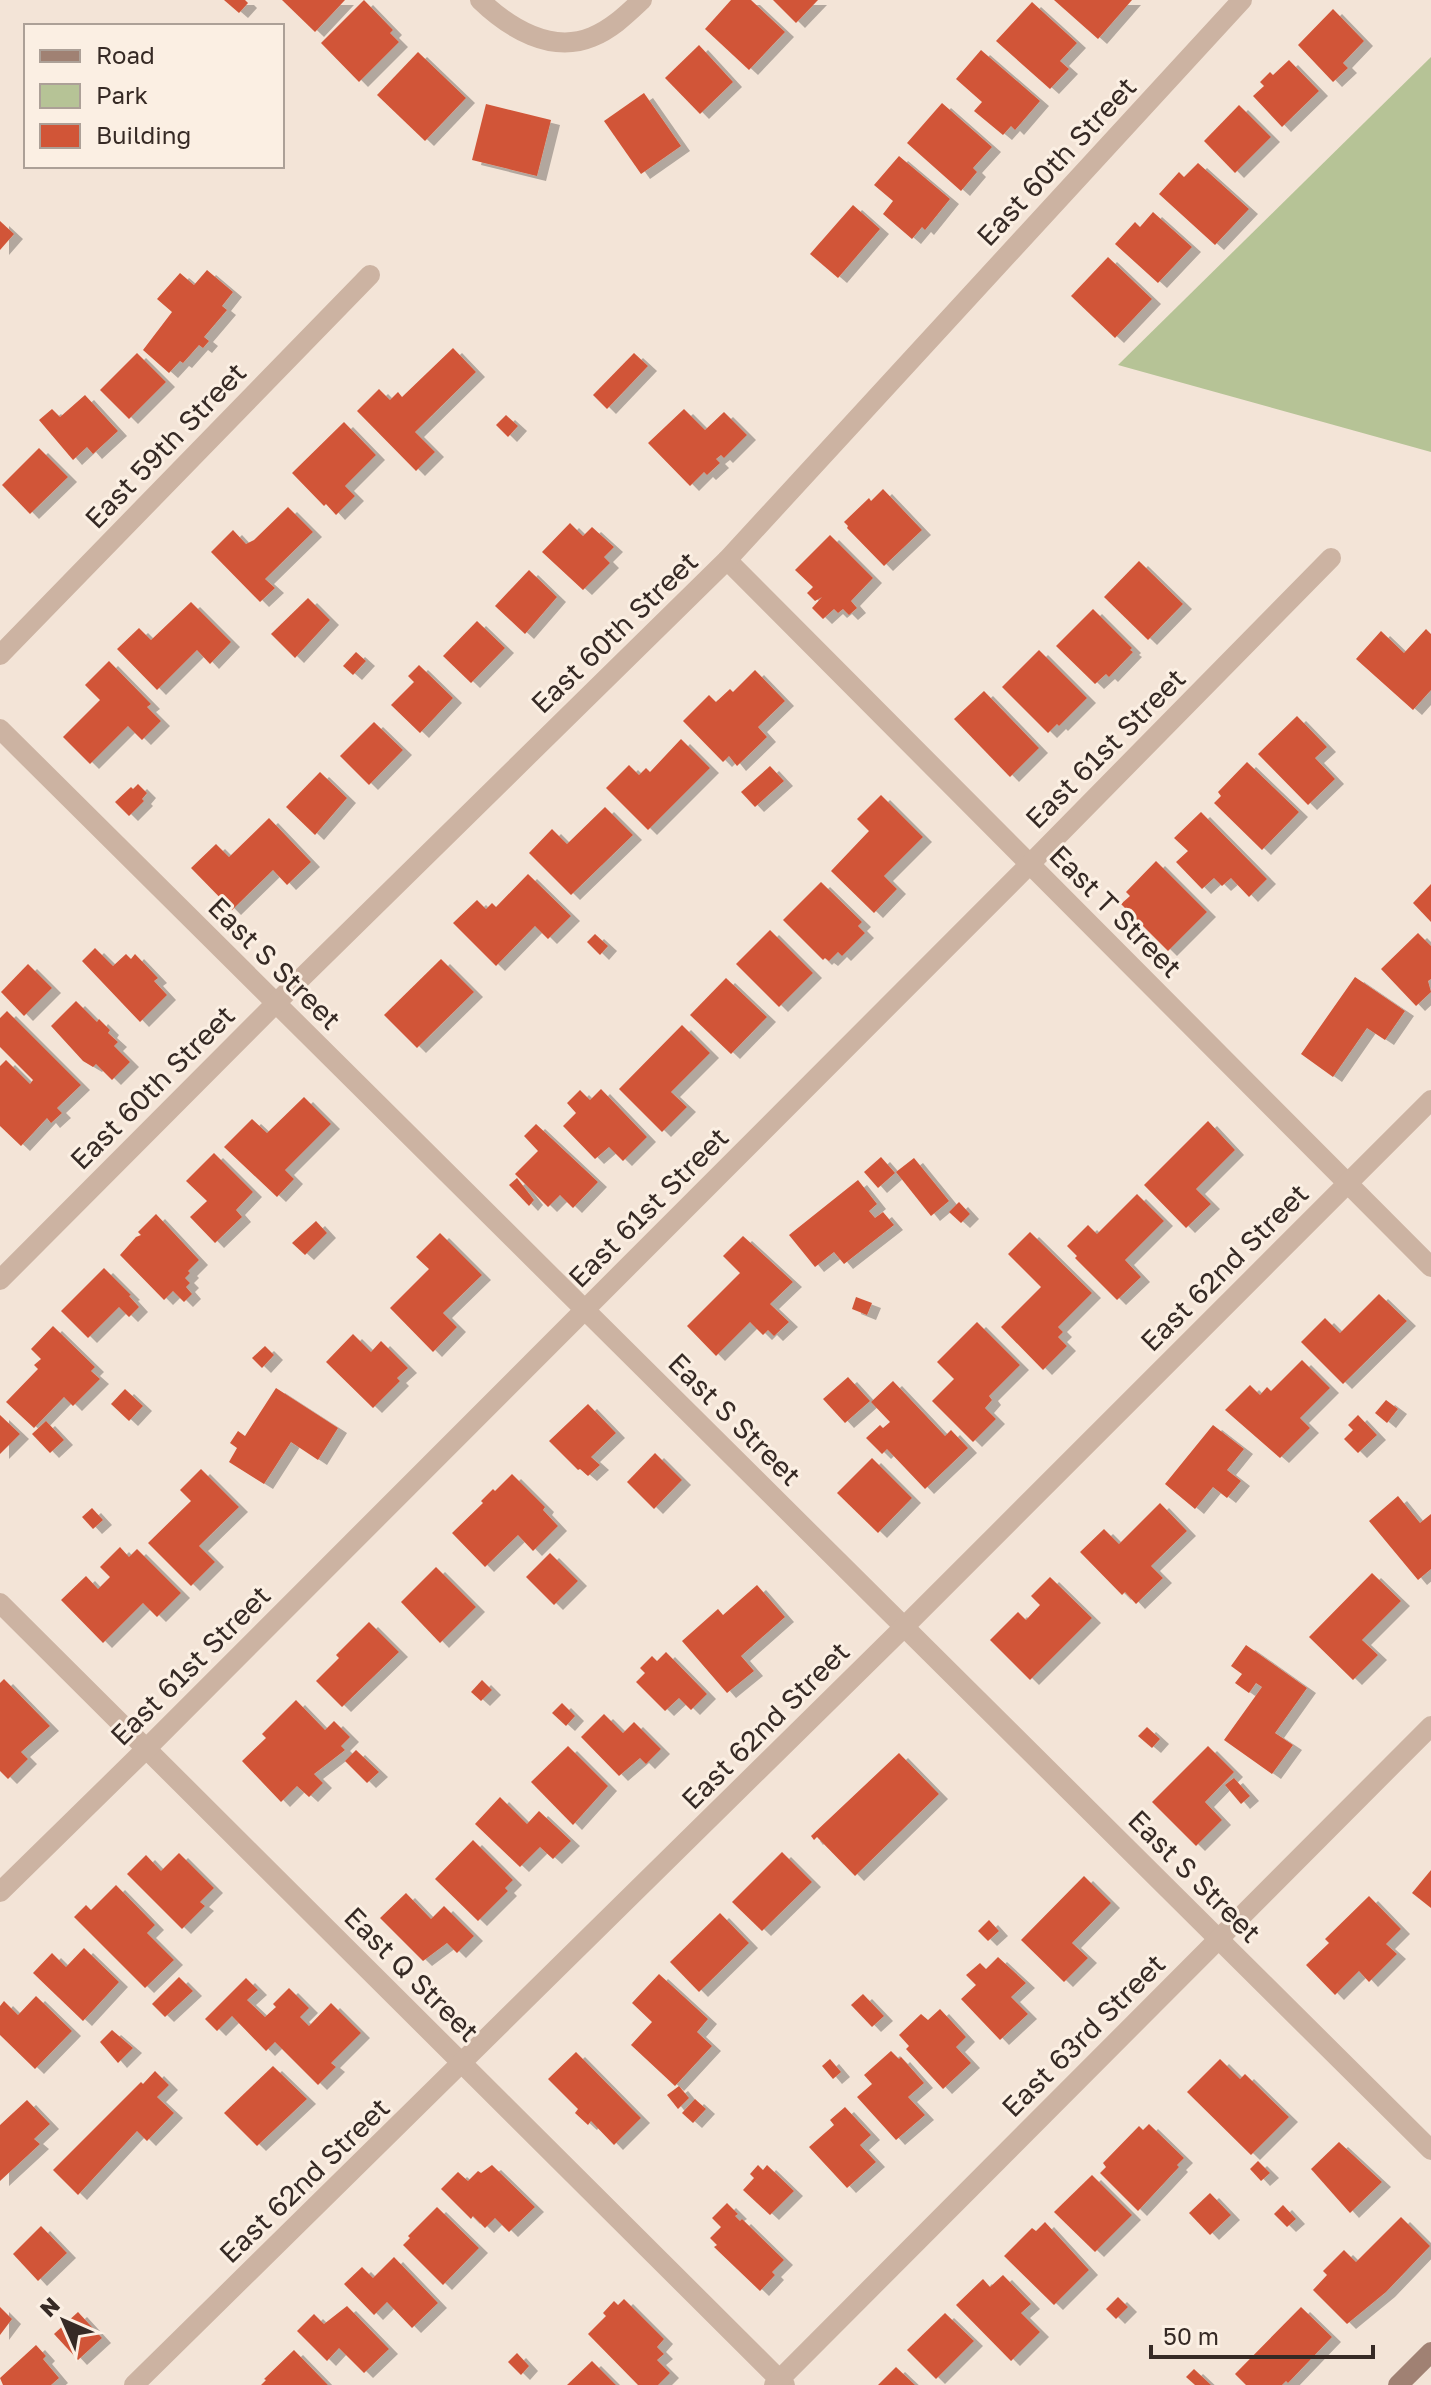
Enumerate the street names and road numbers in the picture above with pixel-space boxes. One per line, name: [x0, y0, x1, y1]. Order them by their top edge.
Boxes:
street label: East 60th Street: [970, 70, 1142, 252]
street label: East 59th Street: [78, 355, 252, 535]
street label: East 60th Street: [524, 544, 704, 720]
street label: East 61st Street: [1018, 661, 1192, 835]
street label: East T Street: [1043, 838, 1189, 984]
street label: East S Street: [202, 890, 348, 1036]
street label: East 60th Street: [63, 998, 241, 1176]
street label: East 61st Street: [561, 1120, 735, 1294]
street label: East 62nd Street: [1133, 1176, 1315, 1358]
street label: East S Street: [662, 1346, 808, 1492]
street label: East 61st Street: [103, 1578, 277, 1752]
street label: East 62nd Street: [674, 1634, 856, 1816]
street label: East S Street: [1122, 1803, 1268, 1949]
street label: East Q Street: [338, 1900, 486, 2048]
street label: East 63rd Street: [995, 1947, 1171, 2123]
street label: East 62nd Street: [212, 2091, 396, 2269]

